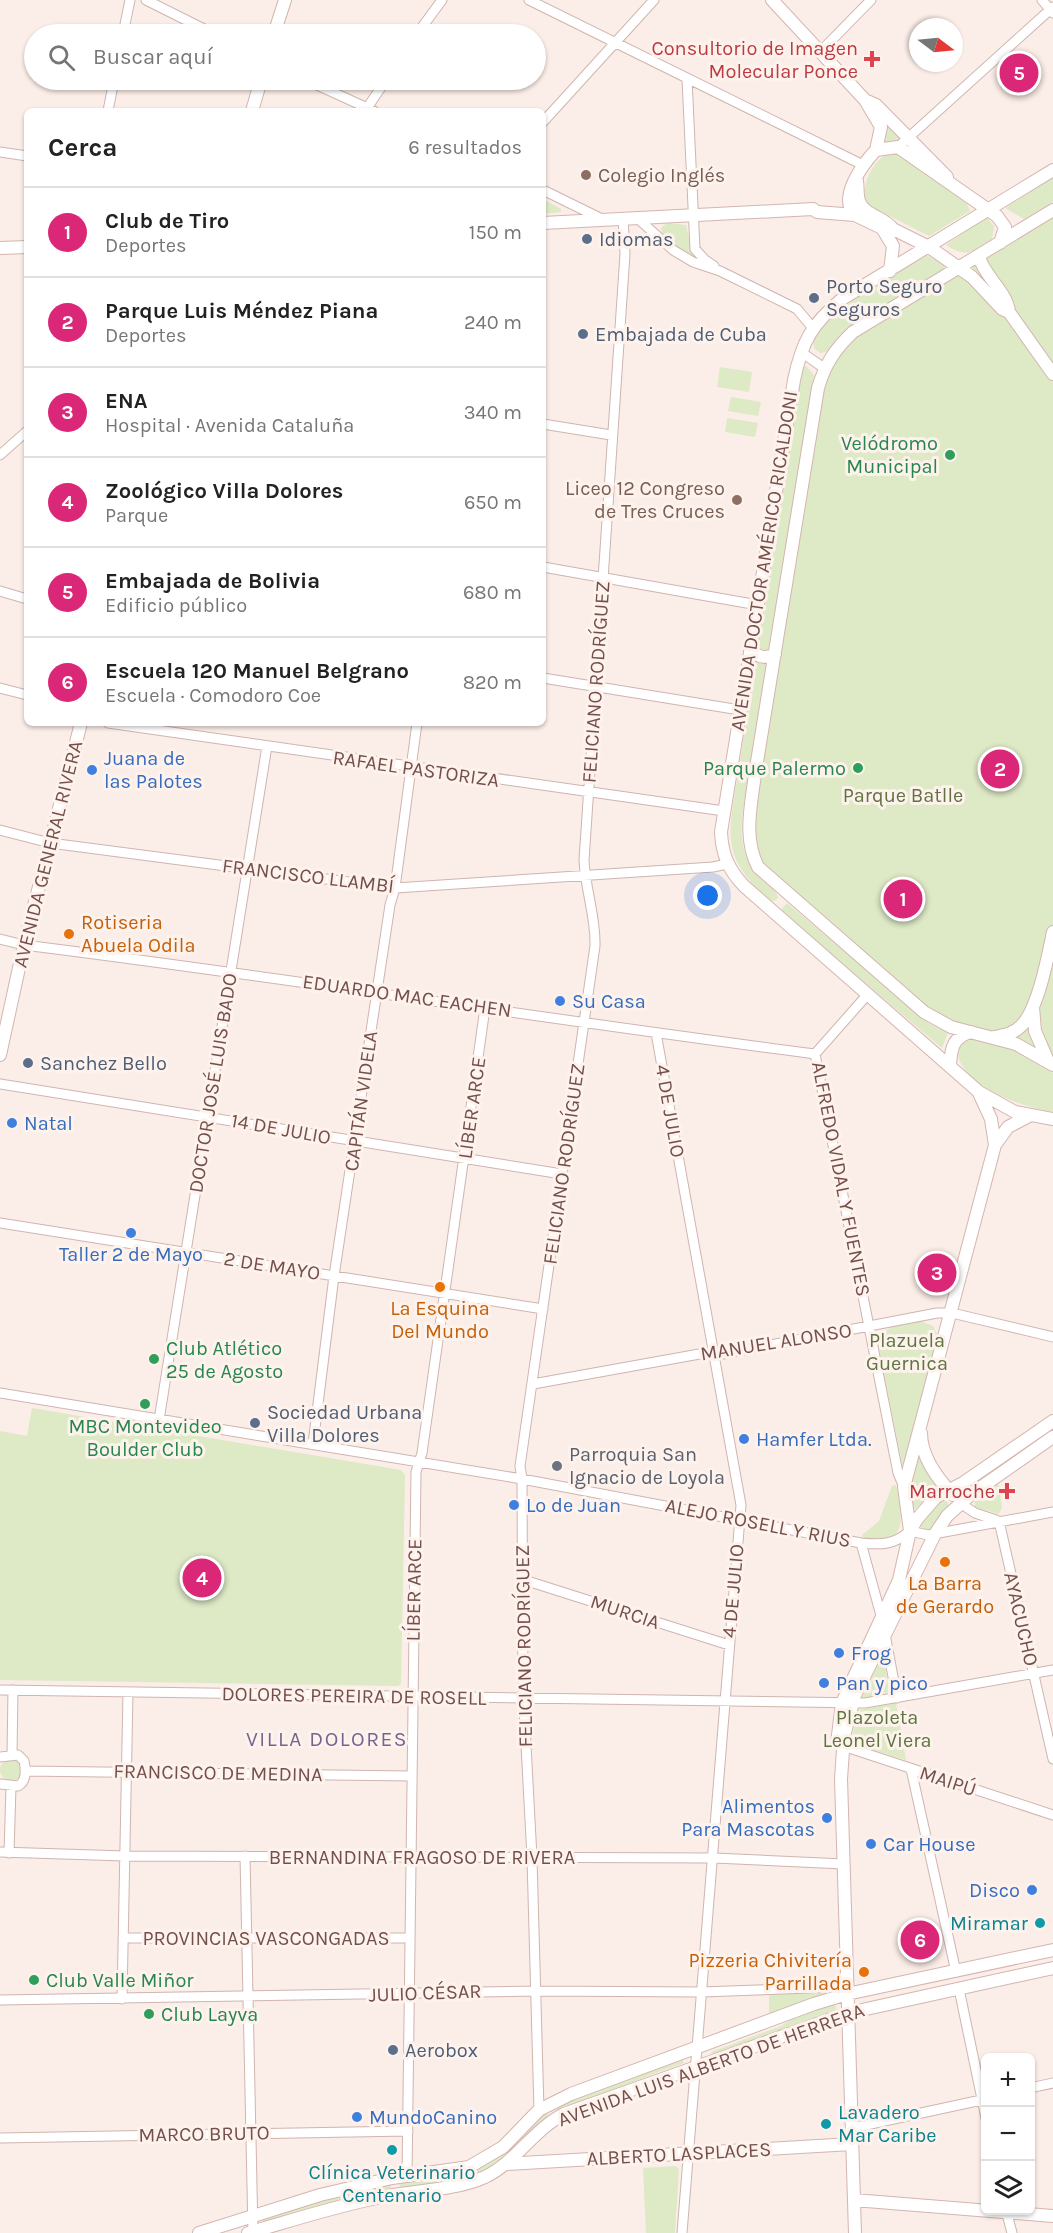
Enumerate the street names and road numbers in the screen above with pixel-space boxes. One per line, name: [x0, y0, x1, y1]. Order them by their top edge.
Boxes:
street label: AVENIDA DOCTOR AMÉRICO RICALDONI: [725, 389, 802, 733]
street label: FELICIANO RODRÍGUEZ: [576, 580, 615, 784]
street label: AVENIDA GENERAL RIVERA: [9, 738, 87, 970]
street label: RAFAEL PASTORIZA: [331, 746, 501, 792]
street label: FRANCISCO LLAMBÍ: [221, 853, 396, 898]
street label: EDUARDO MAC EACHEN: [301, 970, 513, 1022]
street label: DOCTOR JOSÉ LUIS BADO: [183, 971, 242, 1195]
street label: CAPITÁN VIDELA: [339, 1029, 382, 1173]
street label: LÍBER ARCE: [452, 1055, 491, 1161]
street label: ALFREDO VIDAL Y FUENTES: [807, 1060, 875, 1298]
street label: FELICIANO RODRÍGUEZ: [538, 1062, 589, 1266]
street label: 4 DE JULIO: [651, 1063, 689, 1159]
street label: 14 DE JULIO: [229, 1109, 333, 1149]
street label: 2 DE MAYO: [222, 1247, 322, 1285]
street label: MANUEL ALONSO: [699, 1319, 853, 1365]
street label: ALEJO ROSELL Y RIUS: [663, 1494, 853, 1552]
street label: LÍBER ARCE: [401, 1538, 426, 1642]
street label: 4 DE JULIO: [717, 1543, 749, 1639]
street label: FELICIANO RODRÍGUEZ: [510, 1545, 537, 1747]
street label: AYACUCHO: [999, 1570, 1043, 1668]
street label: MURCIA: [587, 1590, 663, 1634]
street label: DOLORES PEREIRA DE ROSELL: [221, 1682, 487, 1710]
street label: FRANCISCO DE MEDINA: [113, 1760, 323, 1786]
street label: MAIPÚ: [917, 1760, 980, 1801]
street label: BERNANDINA FRAGOSO DE RIVERA: [269, 1846, 575, 1869]
street label: PROVINCIAS VASCONGADAS: [143, 1927, 389, 1950]
street label: JULIO CÉSAR: [368, 1979, 482, 2006]
street label: AVENIDA LUIS ALBERTO DE HERRERA: [555, 1999, 867, 2131]
street label: MARCO BRUTO: [138, 2121, 270, 2147]
street label: ALBERTO LASPLACES: [586, 2138, 772, 2170]

